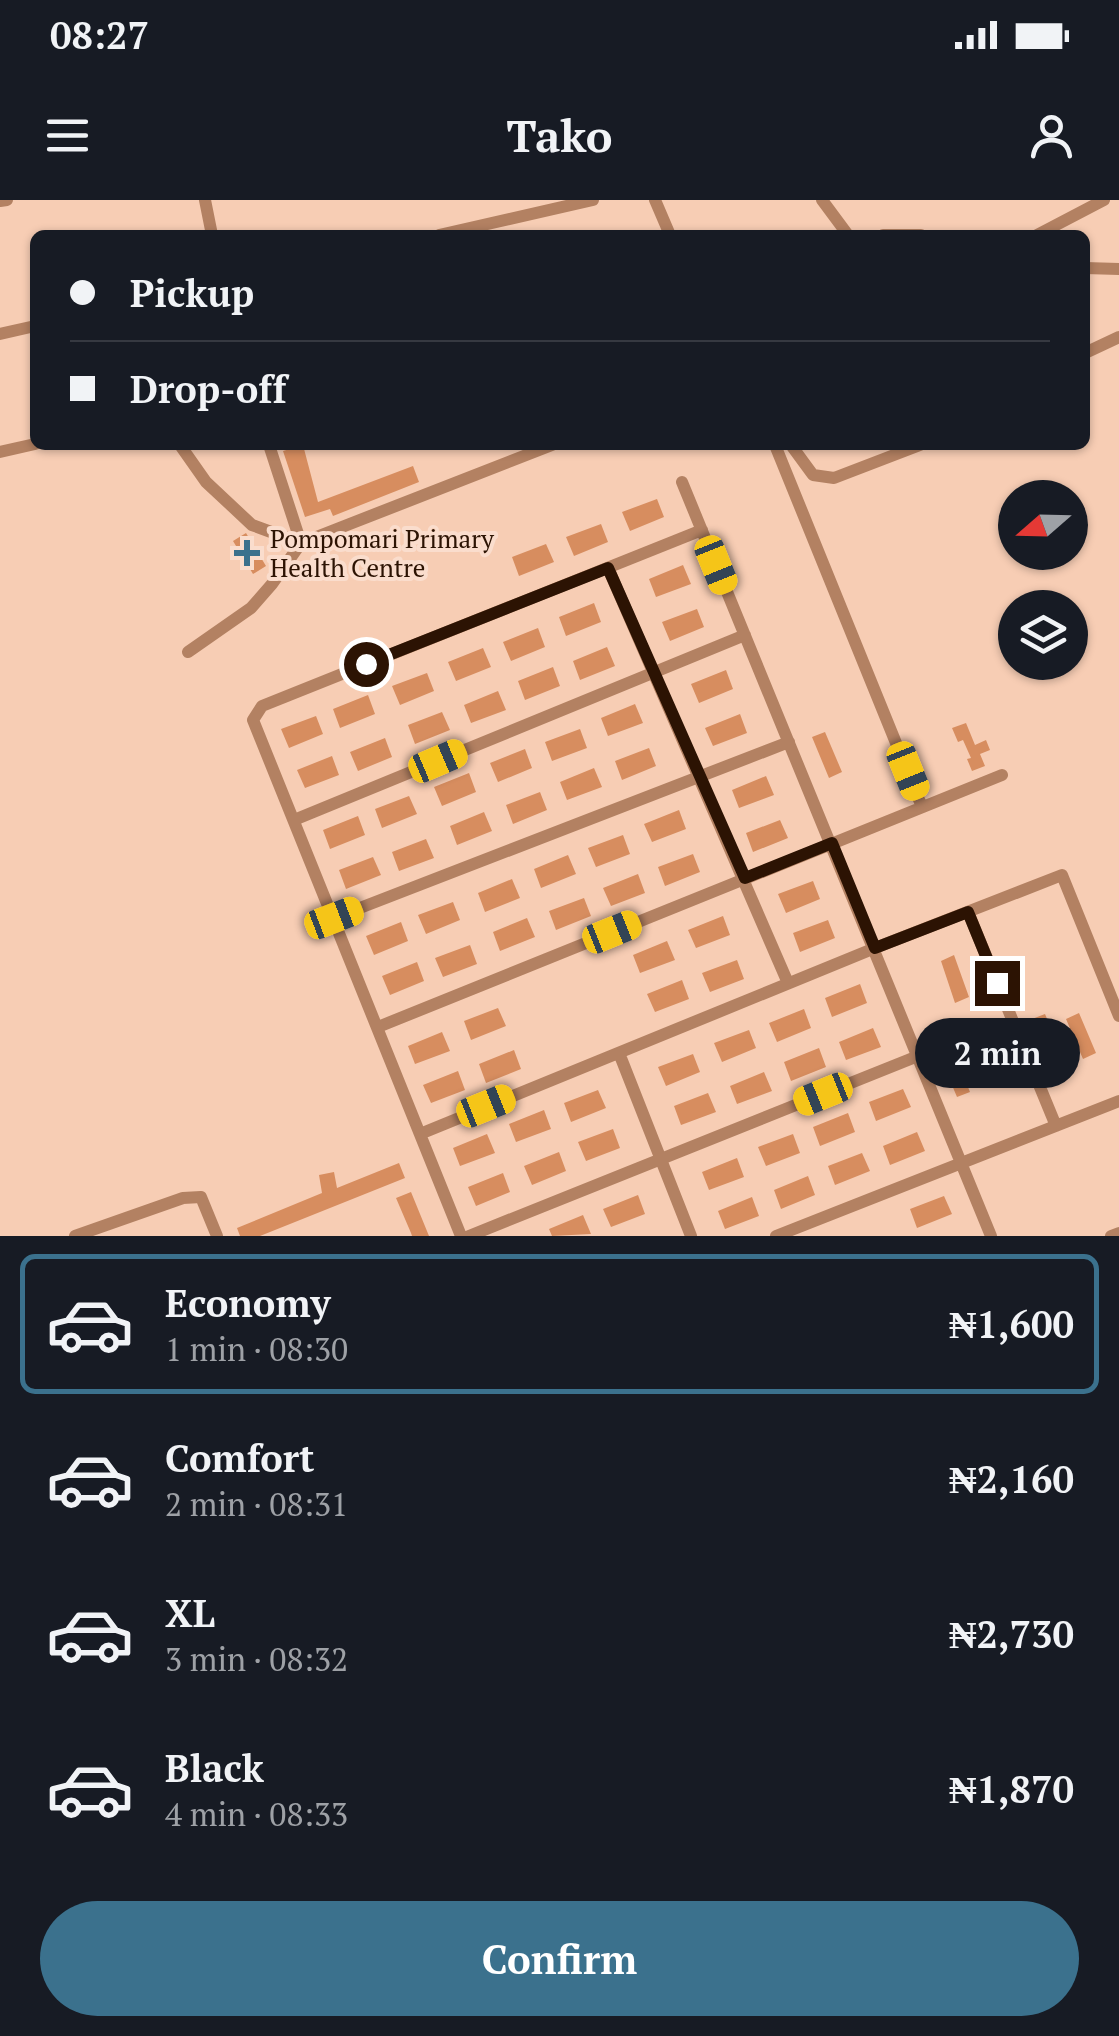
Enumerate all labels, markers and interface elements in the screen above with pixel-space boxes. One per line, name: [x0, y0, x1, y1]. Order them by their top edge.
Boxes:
text: 08:27: [50, 10, 149, 60]
text: Tako: [506, 105, 613, 165]
icon: menu: [40, 108, 95, 163]
icon: person: [1024, 108, 1079, 163]
text: Pickup: [130, 268, 254, 318]
text: Drop-off: [130, 364, 287, 414]
north arrow: [998, 480, 1088, 570]
map controls: [998, 480, 1088, 680]
place label: Pompomari Primary Health Centre: [270, 522, 494, 584]
car: [691, 532, 741, 598]
marker: Pompomari Primary Health Centre: [234, 540, 260, 566]
button: layers: [998, 590, 1088, 680]
route start: [344, 642, 389, 687]
car: [405, 735, 471, 787]
car: [883, 738, 933, 804]
car: [301, 893, 367, 943]
car: [579, 907, 645, 957]
route end: [975, 961, 1020, 1006]
callout: 2 min: [914, 1018, 1080, 1088]
text: 2 min: [954, 1032, 1041, 1074]
car: [790, 1069, 856, 1119]
car: [453, 1081, 519, 1131]
text: Economy: [165, 1278, 331, 1328]
icon: car: [45, 1279, 135, 1369]
text: ₦1,600: [949, 1299, 1074, 1349]
text: 1 min · 08:30: [165, 1328, 348, 1370]
text: Comfort: [165, 1433, 314, 1483]
icon: car: [45, 1434, 135, 1524]
text: ₦2,160: [949, 1454, 1074, 1504]
text: 2 min · 08:31: [165, 1483, 348, 1525]
text: XL: [165, 1588, 215, 1638]
icon: car: [45, 1589, 135, 1679]
text: ₦2,730: [949, 1609, 1074, 1659]
text: 3 min · 08:32: [165, 1638, 348, 1680]
text: Black: [165, 1743, 264, 1793]
icon: car: [45, 1744, 135, 1834]
text: ₦1,870: [949, 1764, 1074, 1814]
text: 4 min · 08:33: [165, 1793, 348, 1835]
button: Confirm: [40, 1901, 1079, 2016]

